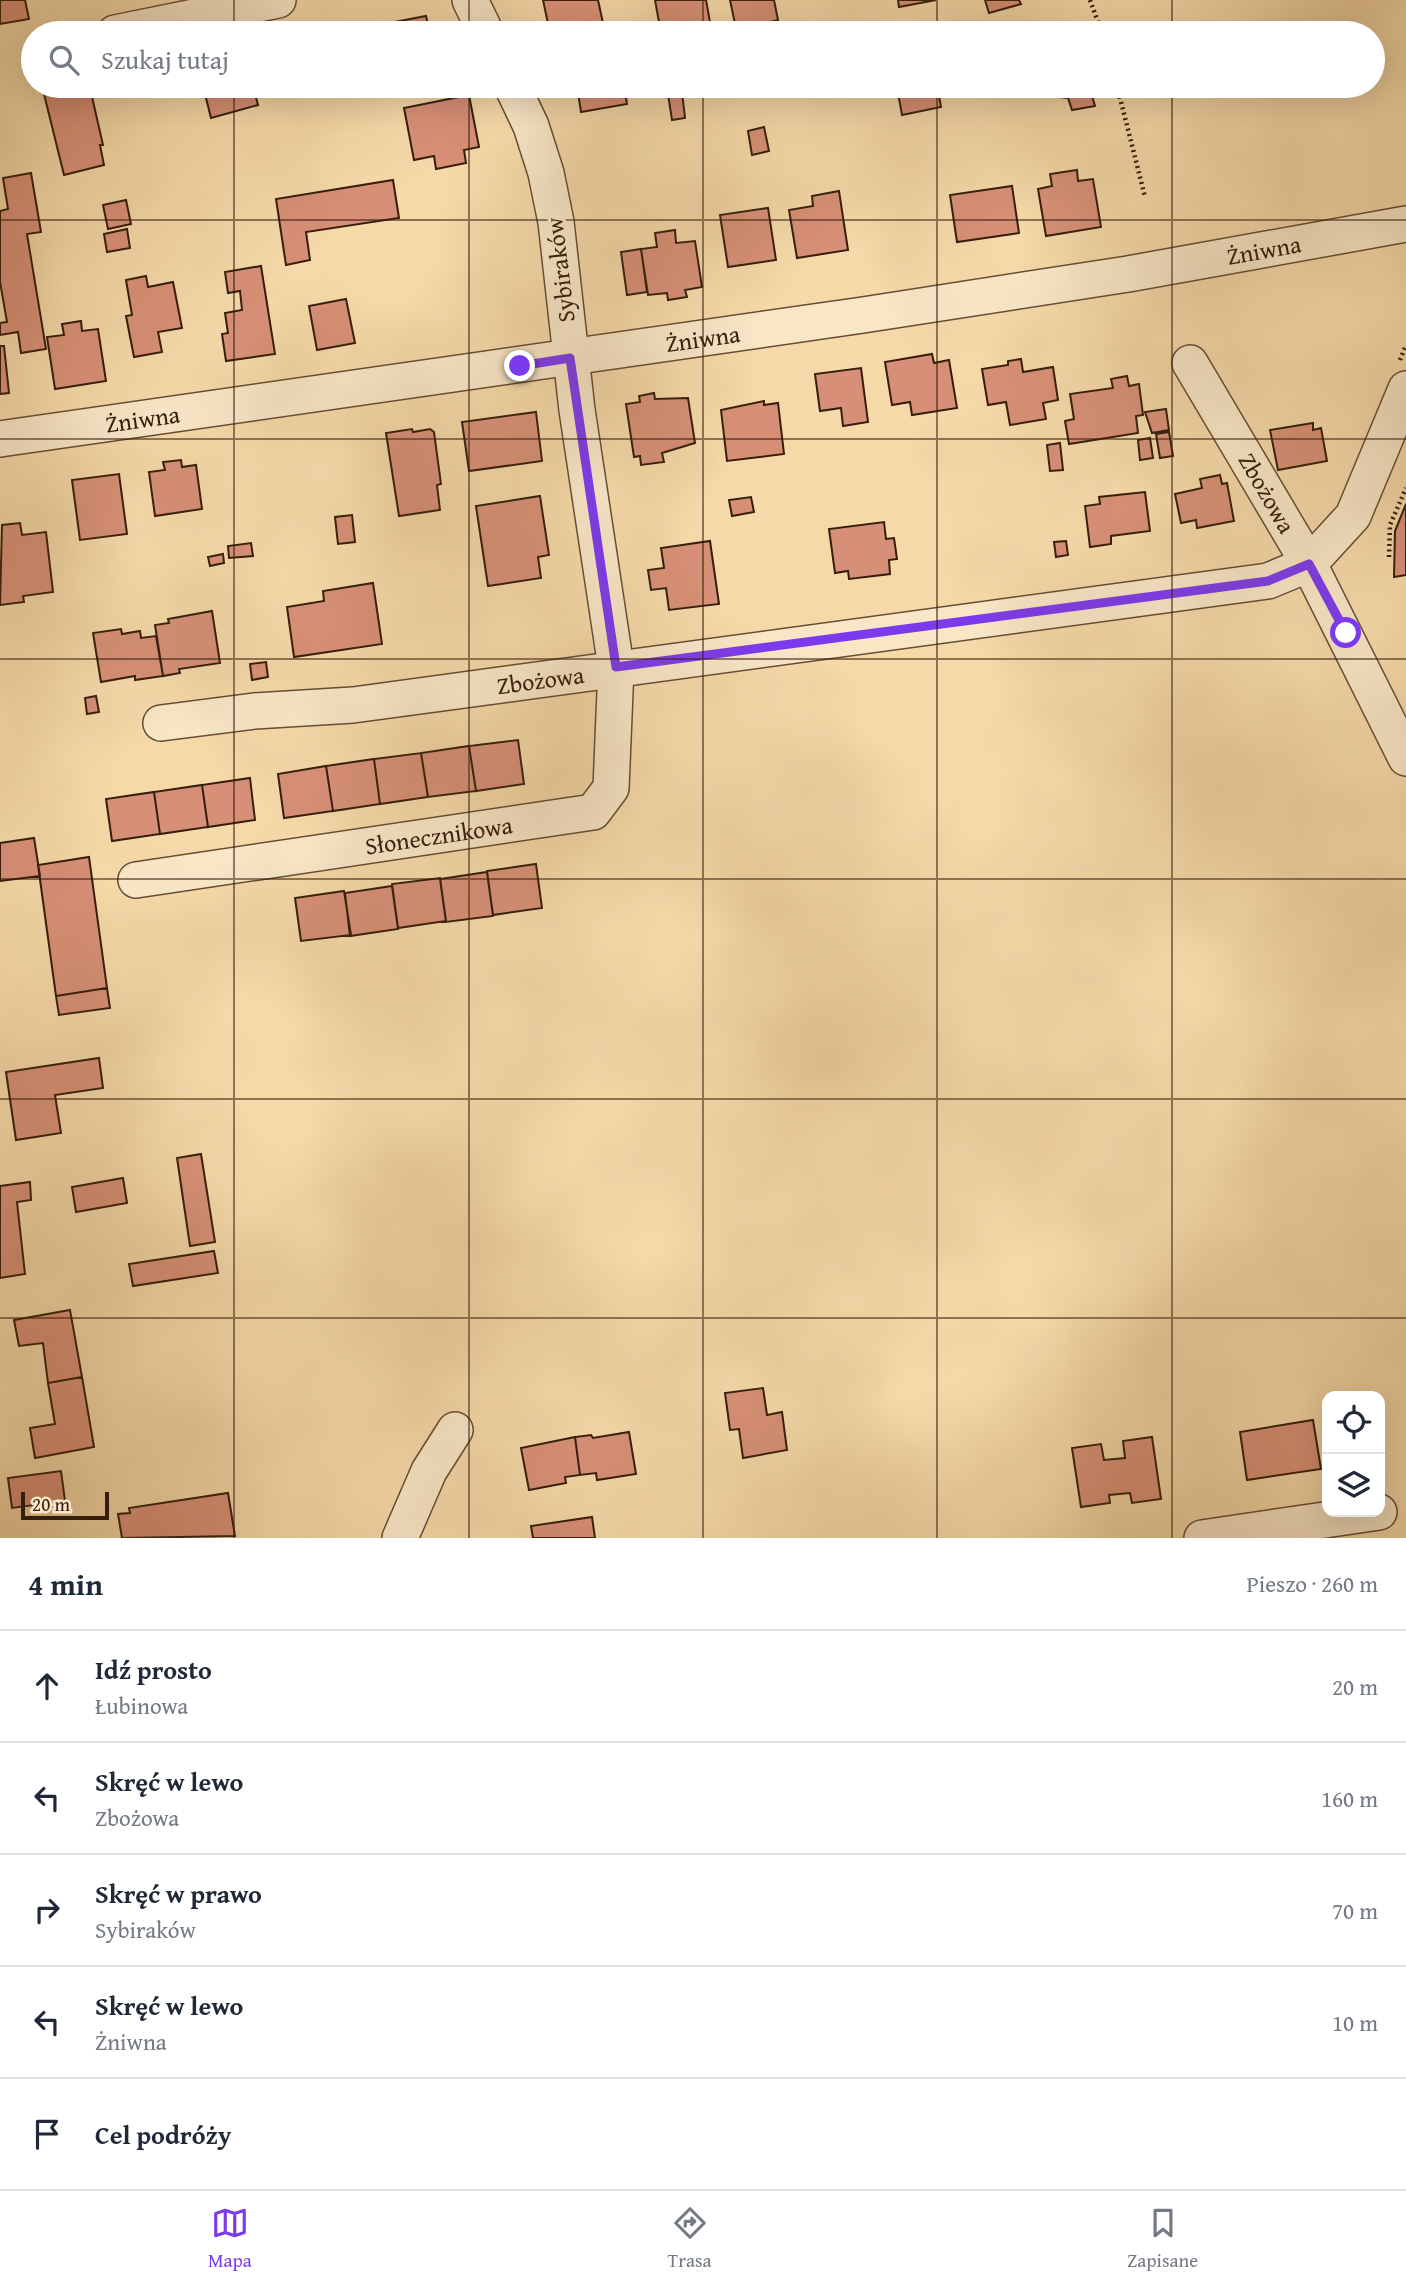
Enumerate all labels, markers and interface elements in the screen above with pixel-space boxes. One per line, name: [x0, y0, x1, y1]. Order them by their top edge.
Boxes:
search box: [21, 21, 1385, 98]
text: Szukaj tutaj: [101, 40, 229, 79]
icon: search: [45, 41, 83, 79]
street label: Sybiraków: [536, 216, 584, 324]
street label: Żniwna: [1224, 226, 1304, 273]
street label: Żniwna: [663, 315, 743, 361]
route end: [504, 350, 535, 381]
street label: Żniwna: [103, 396, 183, 441]
street label: Zbożowa: [1230, 446, 1304, 540]
route start: [1330, 617, 1361, 648]
street label: Zbożowa: [494, 656, 587, 703]
street label: Słonecznikowa: [363, 807, 515, 863]
map controls: [1322, 1391, 1385, 1517]
button: locate: [1322, 1391, 1385, 1454]
button: layers: [1322, 1454, 1385, 1517]
scale bar: [21, 1489, 108, 1521]
text: 20 m: [32, 1490, 70, 1518]
text: 4 min: [28, 1562, 103, 1606]
text: Pieszo · 260 m: [1246, 1567, 1378, 1600]
text: Idź prosto: [95, 1650, 212, 1689]
icon: ahead: [28, 1667, 66, 1705]
text: 20 m: [1332, 1670, 1378, 1703]
text: Łubinowa: [95, 1689, 188, 1722]
text: Skręć w lewo: [95, 1762, 243, 1801]
icon: left: [28, 1779, 66, 1817]
text: 160 m: [1321, 1782, 1378, 1815]
text: Zbożowa: [95, 1801, 179, 1834]
text: Skręć w prawo: [95, 1874, 262, 1913]
icon: right: [28, 1891, 66, 1929]
text: 70 m: [1332, 1894, 1378, 1927]
text: Sybiraków: [95, 1913, 196, 1946]
text: Skręć w lewo: [95, 1986, 243, 2025]
icon: left: [28, 2003, 66, 2041]
text: 10 m: [1332, 2006, 1378, 2039]
text: Żniwna: [95, 2025, 167, 2058]
icon: arrive: [28, 2115, 66, 2153]
text: Cel podróży: [95, 2115, 231, 2154]
tab: Mapa: [208, 2204, 252, 2274]
tab: Trasa: [668, 2204, 711, 2274]
tab: Zapisane: [1127, 2204, 1198, 2274]

